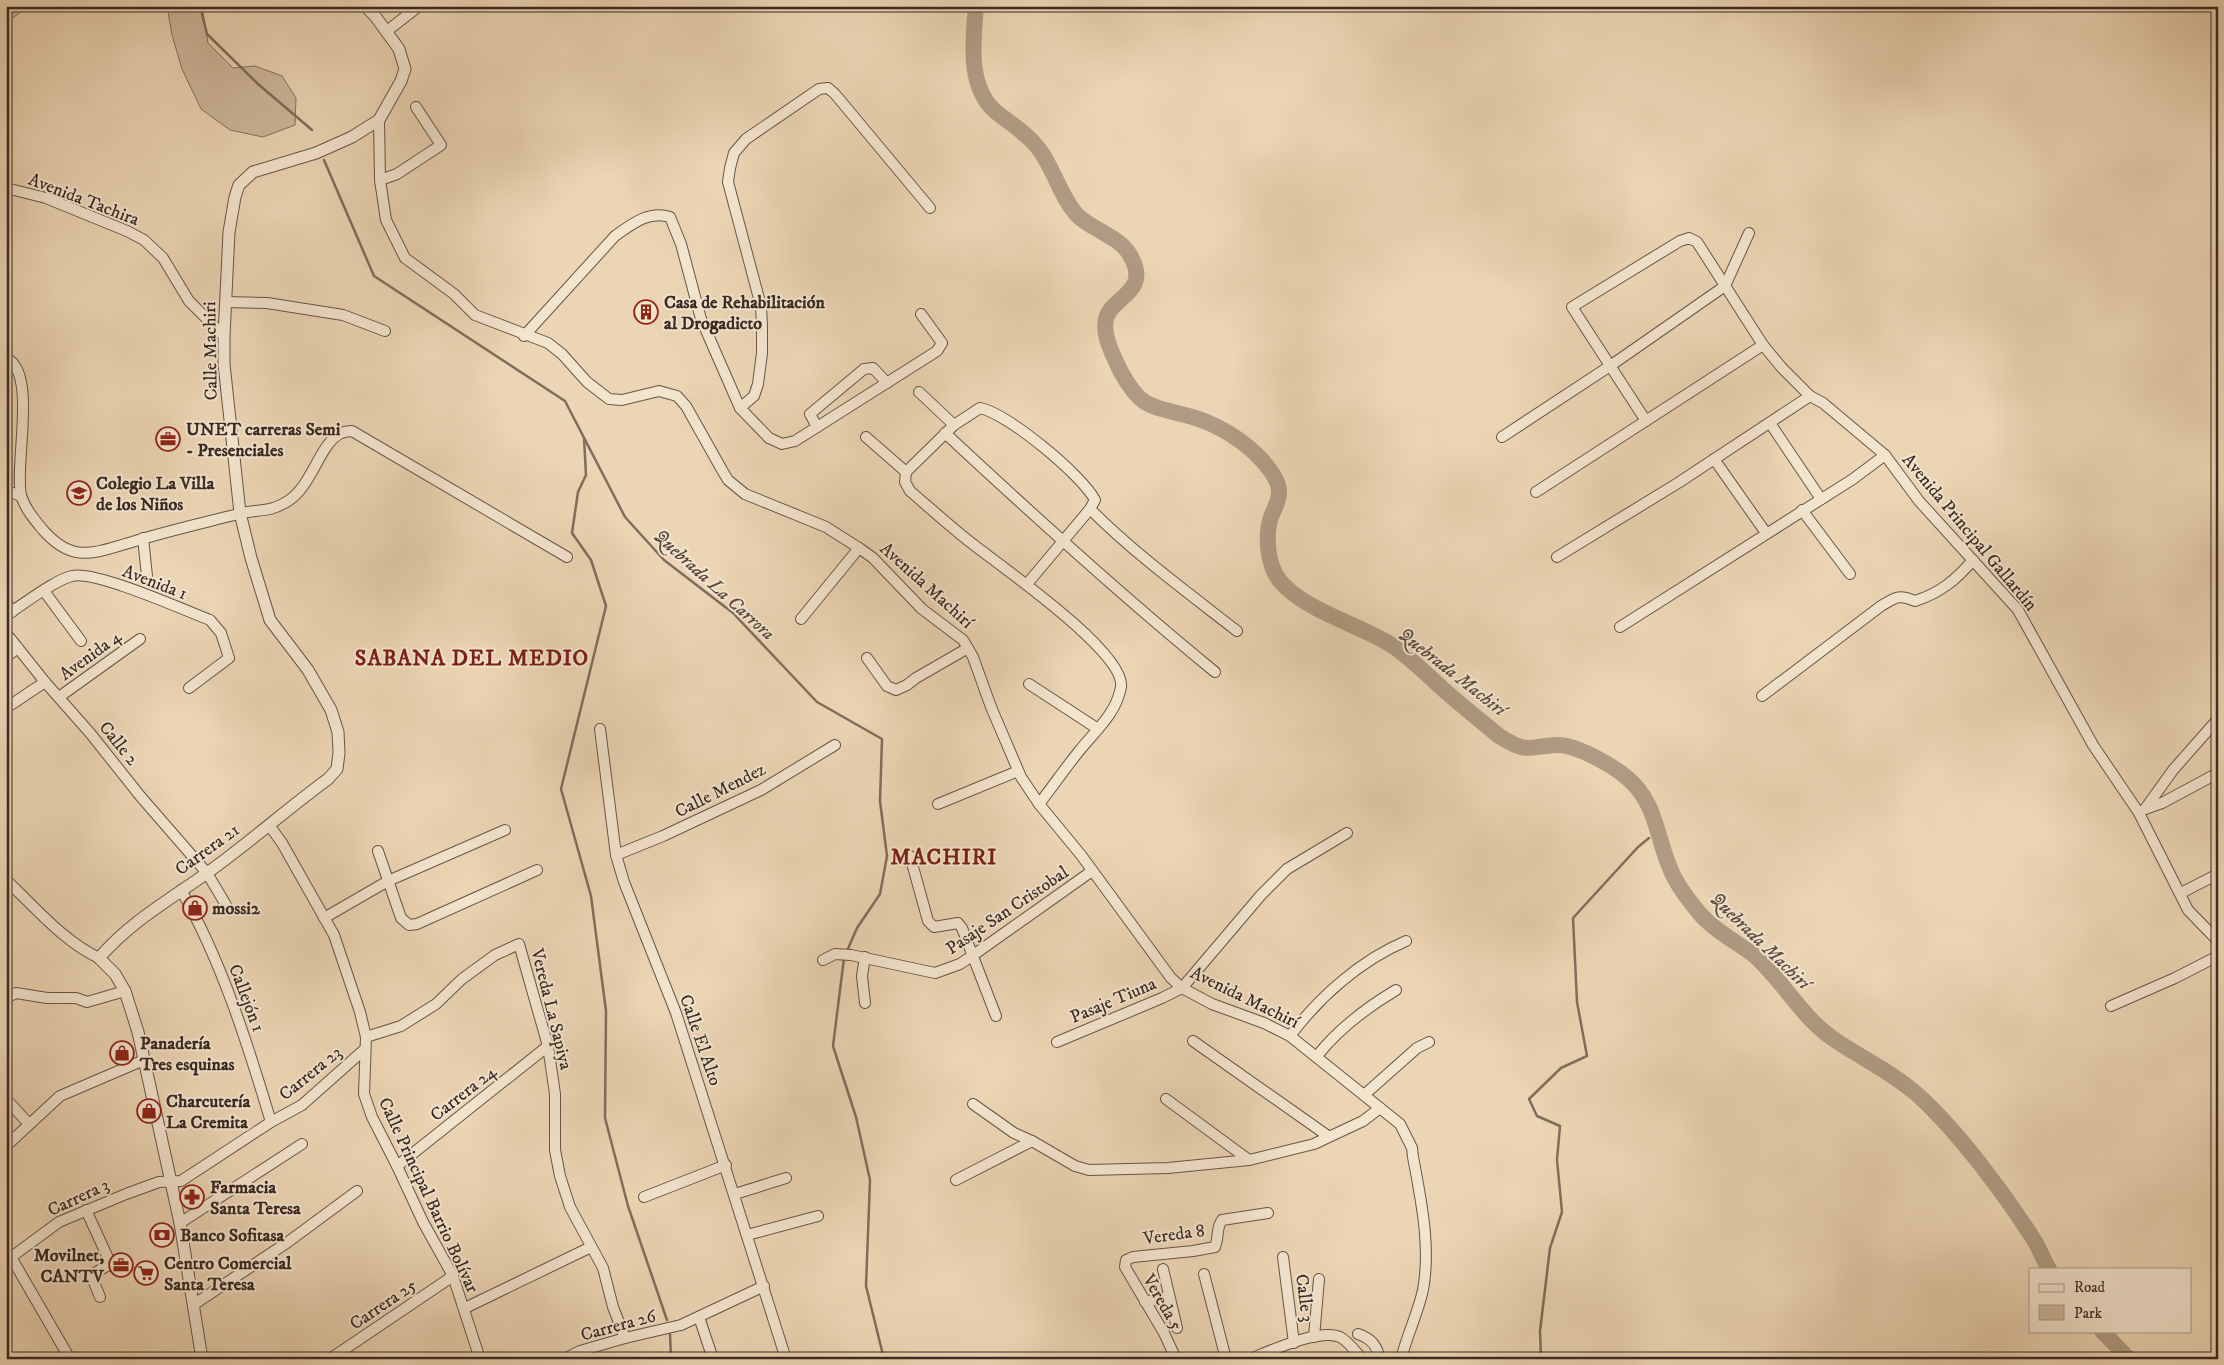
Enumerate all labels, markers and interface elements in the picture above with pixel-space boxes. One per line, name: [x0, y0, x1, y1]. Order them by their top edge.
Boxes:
street label: Avenida Tachira: [25, 169, 142, 231]
place label: Casa de Rehabilitación al Drogadicto: [664, 292, 825, 335]
building icon: Casa de Rehabilitación al Drogadicto: [633, 299, 659, 325]
street label: Calle Machiri: [199, 301, 223, 401]
place label: UNET carreras Semi - Presenciales: [186, 419, 341, 462]
office icon: UNET carreras Semi - Presenciales: [155, 426, 181, 452]
street label: Avenida Principal Gallardín: [1897, 449, 2042, 616]
place label: Colegio La Villa de los Niños: [96, 473, 215, 516]
school or university icon: Colegio La Villa de los Niños: [66, 480, 92, 506]
water label: Quebrada La Carrora: [649, 525, 779, 646]
street label: Avenida Machirí: [875, 538, 979, 634]
street label: Avenida 1: [119, 561, 190, 605]
water label: Quebrada Machirí: [1394, 623, 1513, 723]
street label: Avenida 4: [55, 626, 126, 686]
district label: SABANA DEL MEDIO: [355, 645, 589, 672]
street label: Calle 2: [94, 717, 143, 770]
street label: Calle Mendez: [671, 759, 770, 823]
street label: Carrera 21: [171, 819, 244, 880]
district label: MACHIRI: [891, 844, 997, 871]
street label: Pasaje San Cristobal: [942, 861, 1073, 960]
water label: Quebrada Machirí: [1705, 888, 1817, 997]
shop icon: mossi2: [182, 895, 208, 921]
place label: mossi2: [212, 898, 261, 920]
street label: Vereda La Sapiya: [525, 945, 577, 1072]
street label: Callejón 1: [223, 961, 269, 1035]
street label: Avenida Machirí: [1187, 962, 1304, 1034]
street label: Pasaje Tiuna: [1067, 973, 1160, 1029]
street label: Calle El Alto: [674, 992, 726, 1089]
place label: Panadería Tres esquinas: [139, 1033, 235, 1076]
shop icon: Panadería Tres esquinas: [109, 1040, 135, 1066]
street label: Carrera 23: [275, 1042, 346, 1106]
street label: Carrera 24: [426, 1061, 502, 1126]
place label: Charcutería La Cremita: [166, 1091, 251, 1134]
street label: Calle Principal Barrio Bolívar: [373, 1094, 483, 1297]
shop icon: Charcutería La Cremita: [136, 1098, 162, 1124]
street label: Carrera 3: [44, 1174, 113, 1222]
place label: Farmacia Santa Teresa: [210, 1177, 301, 1220]
pharmacy icon: Farmacia Santa Teresa: [179, 1184, 205, 1210]
street label: Vereda 8: [1141, 1220, 1206, 1250]
bank icon: Banco Sofitasa: [149, 1222, 175, 1248]
place label: Banco Sofitasa: [180, 1225, 285, 1247]
place label: Movilnet, CANTV: [34, 1245, 106, 1288]
office icon: Movilnet, CANTV: [108, 1252, 134, 1278]
place label: Centro Comercial Santa Teresa: [164, 1253, 292, 1296]
supermarket icon: Centro Comercial Santa Teresa: [133, 1260, 159, 1286]
legend: [2029, 1268, 2192, 1332]
street label: Vereda 5: [1137, 1270, 1187, 1335]
street label: Calle 3: [1290, 1273, 1318, 1323]
street label: Carrera 25: [346, 1274, 421, 1335]
text: Road: [2074, 1278, 2106, 1297]
text: Park: [2074, 1304, 2103, 1323]
street label: Carrera 26: [578, 1305, 659, 1347]

